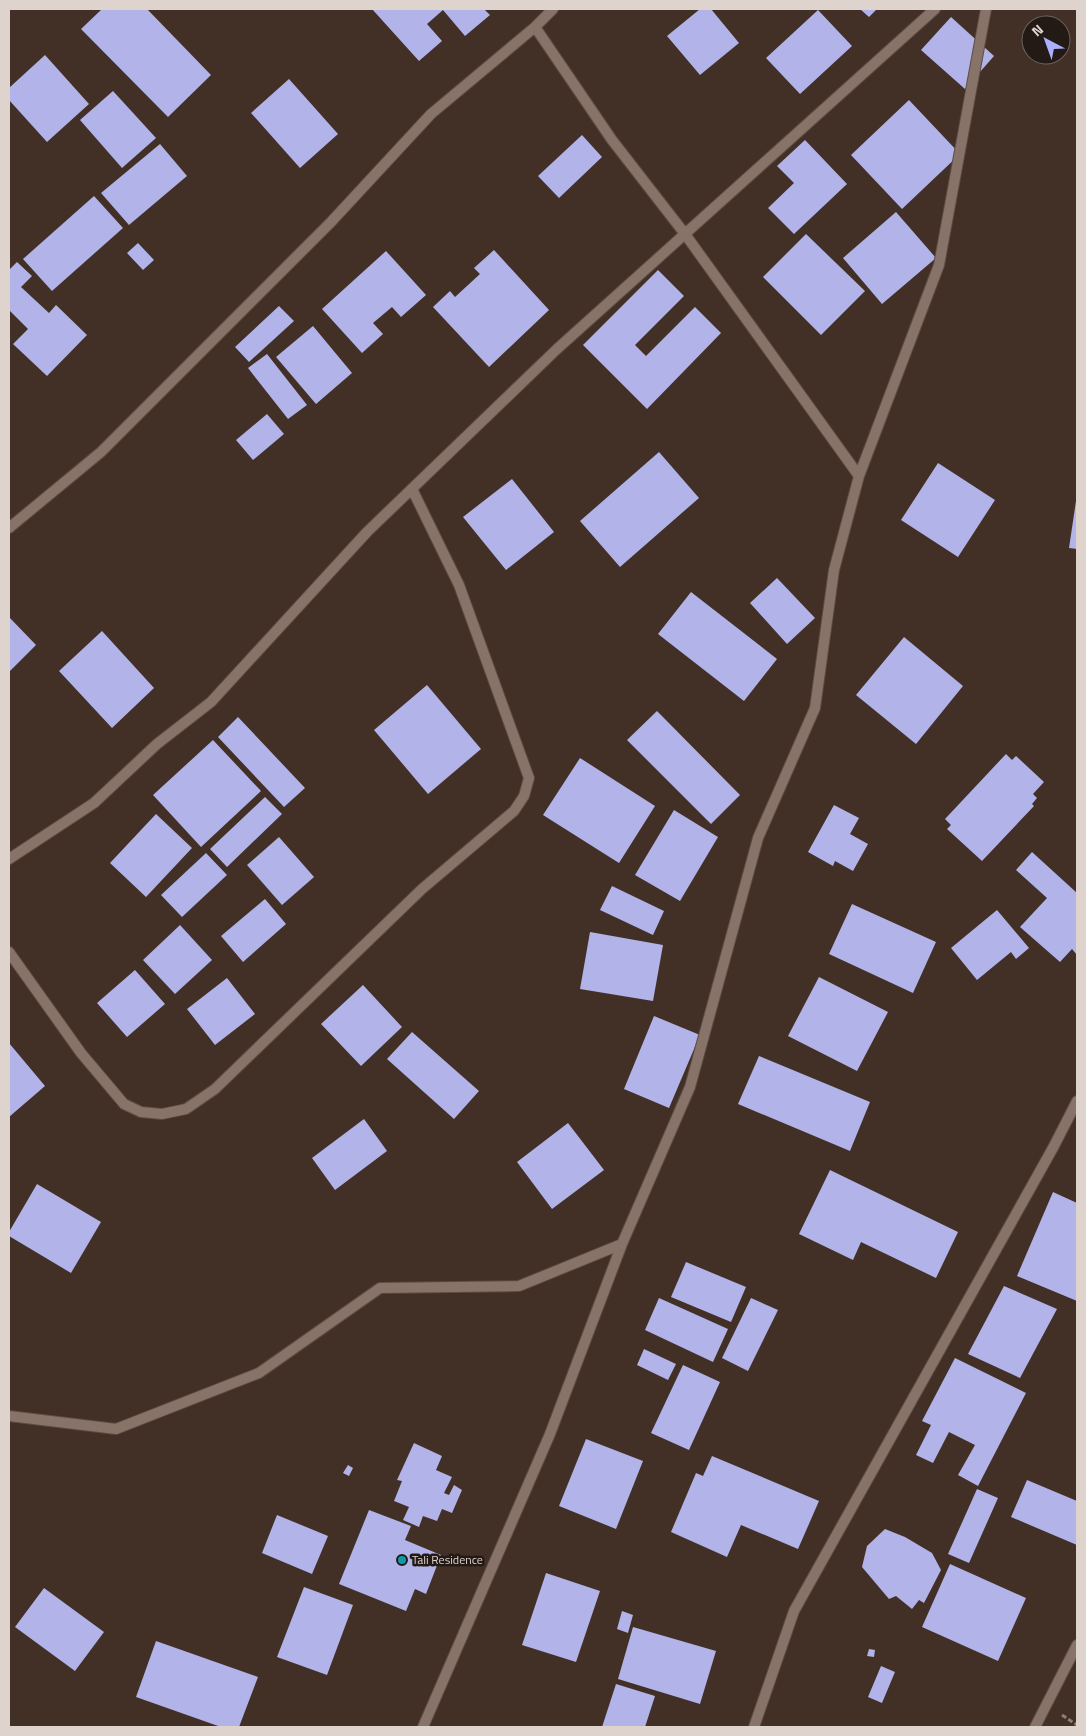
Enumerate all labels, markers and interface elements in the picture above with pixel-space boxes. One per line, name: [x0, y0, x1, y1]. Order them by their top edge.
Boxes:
north arrow: [1021, 15, 1071, 65]
text: N: [1027, 19, 1048, 41]
place label: Tali Residence: [412, 1550, 483, 1569]
marker: Tali Residence: [396, 1554, 408, 1566]

